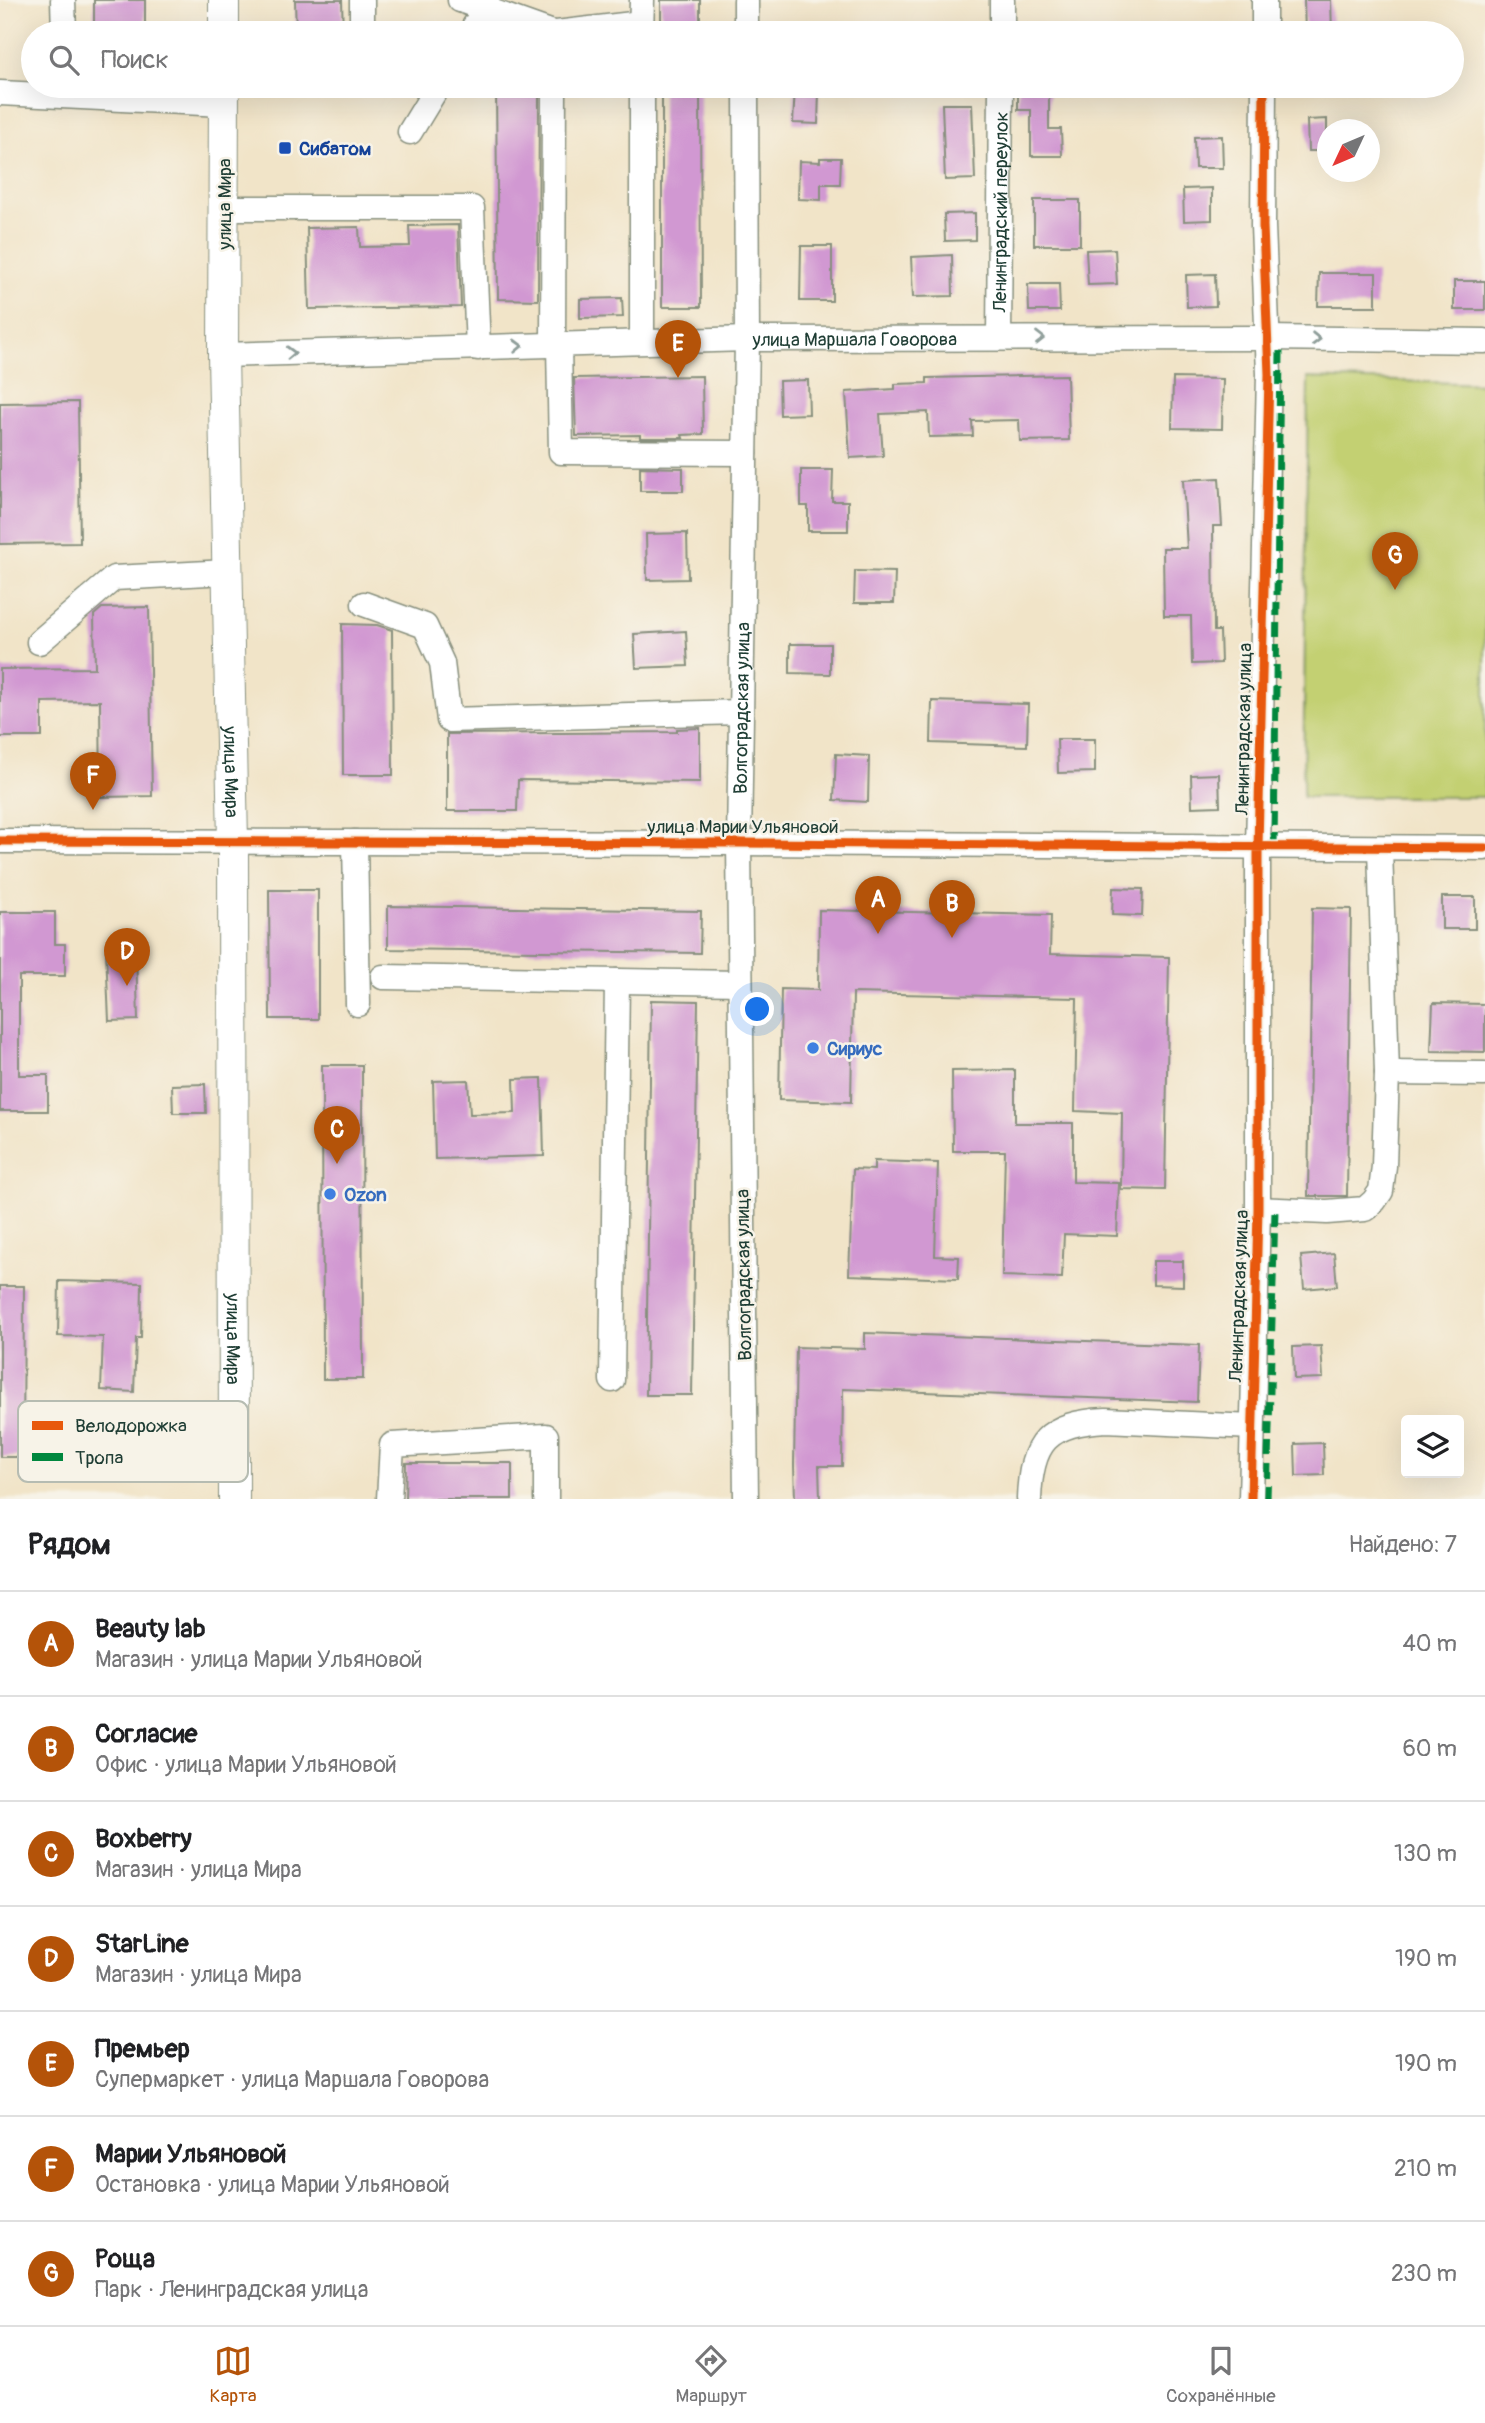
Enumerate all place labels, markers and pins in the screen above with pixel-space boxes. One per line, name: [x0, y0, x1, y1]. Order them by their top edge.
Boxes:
place label: Сибатом: [299, 137, 371, 161]
marker: Сибатом: [277, 140, 293, 156]
pin: E: [655, 320, 701, 378]
pin: G: [1372, 532, 1418, 590]
pin: F: [70, 752, 116, 810]
pin: A: [855, 876, 901, 934]
pin: B: [929, 880, 975, 938]
pin: D: [104, 928, 150, 986]
place label: Сириус: [827, 1037, 883, 1061]
marker: Сириус: [805, 1040, 821, 1056]
pin: C: [314, 1106, 360, 1164]
place label: Ozon: [344, 1183, 387, 1207]
marker: Ozon: [322, 1186, 338, 1202]

